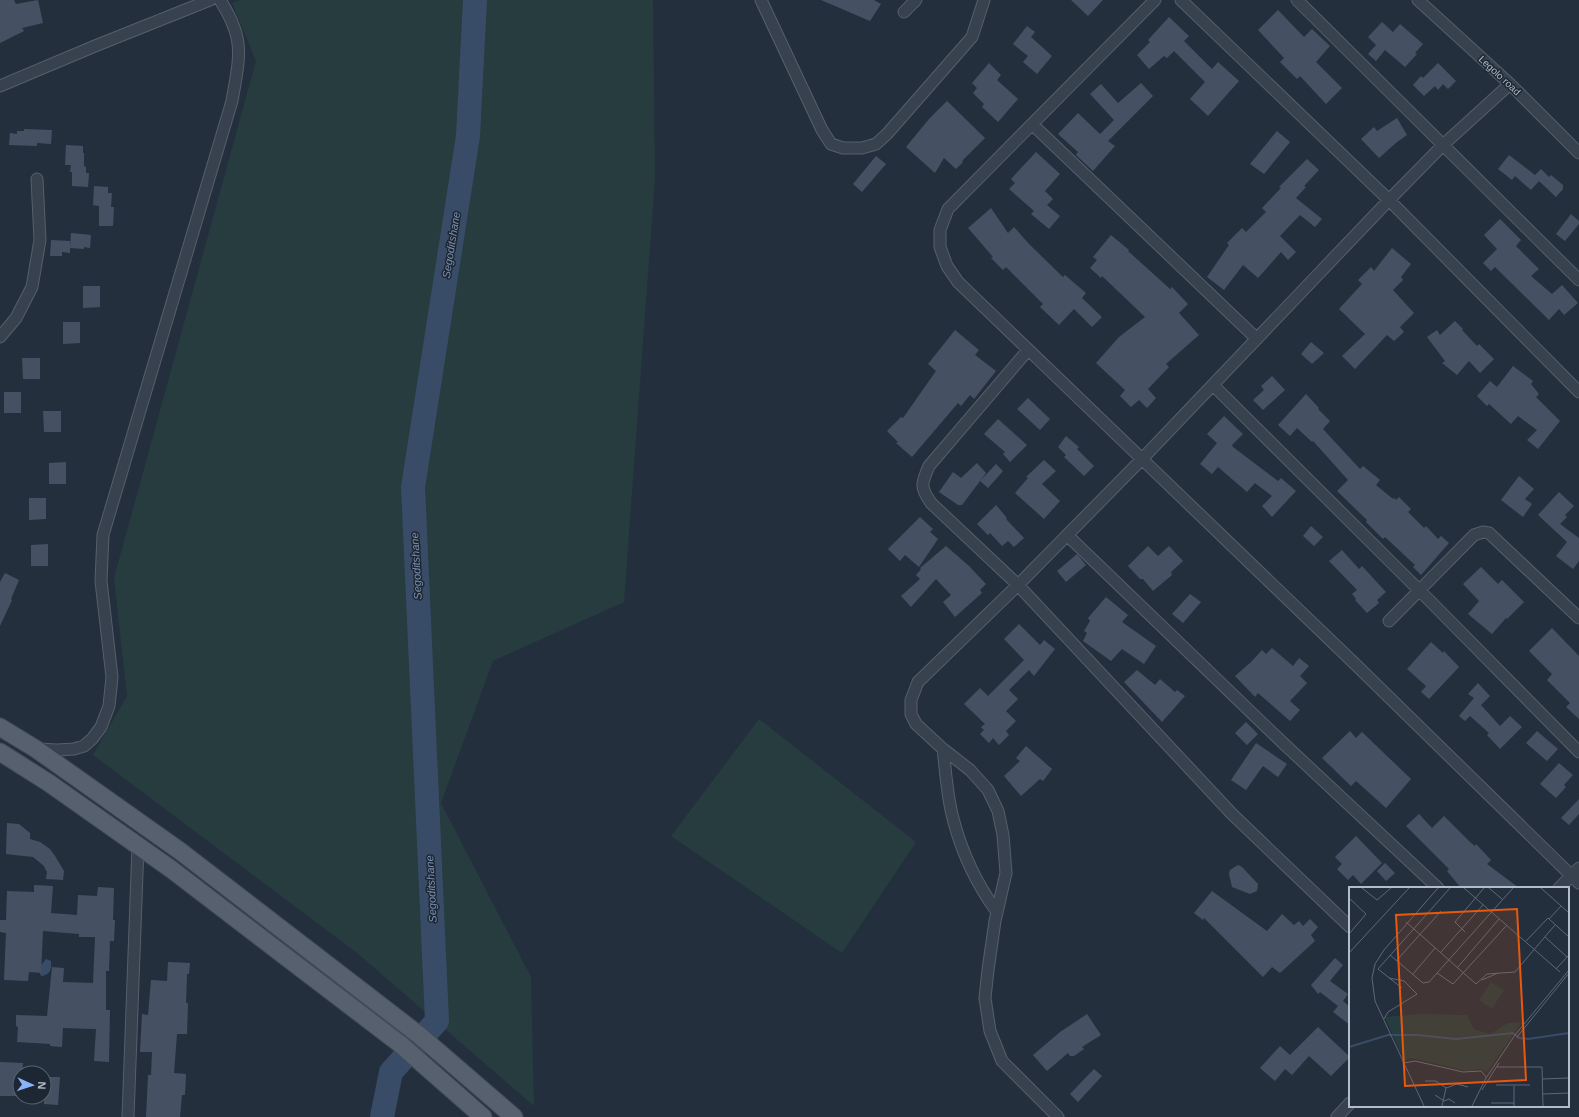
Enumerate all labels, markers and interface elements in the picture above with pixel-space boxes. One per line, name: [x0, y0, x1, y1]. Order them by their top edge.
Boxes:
street label: Legolo road: [1477, 53, 1523, 97]
water label: Segoditshane: [440, 211, 462, 279]
water label: Segoditshane: [408, 532, 424, 600]
water label: Segoditshane: [423, 855, 439, 923]
inset map: [1349, 887, 1569, 1107]
north arrow: [12, 1065, 52, 1105]
text: N: [36, 1081, 48, 1090]

